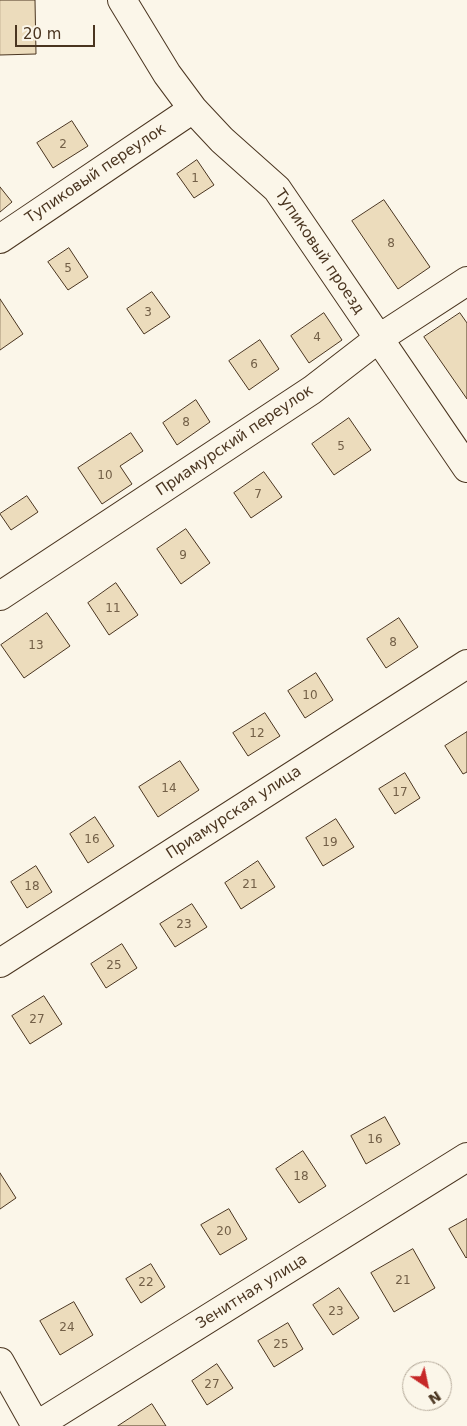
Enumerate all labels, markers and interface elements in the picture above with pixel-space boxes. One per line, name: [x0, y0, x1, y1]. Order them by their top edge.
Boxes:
scale bar: [18, 15, 98, 47]
text: 20 m: [23, 25, 61, 43]
street label: Тупиковый переулок: [22, 120, 170, 228]
house number: 2: [59, 138, 67, 152]
house number: 1: [191, 172, 199, 186]
street label: Тупиковый проезд: [270, 186, 368, 318]
house number: 8: [387, 237, 395, 251]
house number: 5: [64, 262, 72, 276]
house number: 3: [144, 306, 152, 320]
house number: 4: [313, 331, 321, 345]
house number: 6: [250, 358, 258, 372]
street label: Приамурский переулок: [153, 382, 317, 500]
house number: 8: [182, 416, 190, 430]
house number: 5: [337, 440, 345, 454]
house number: 10: [97, 469, 113, 483]
house number: 7: [254, 488, 262, 502]
house number: 9: [179, 549, 187, 563]
house number: 11: [105, 602, 121, 616]
house number: 8: [389, 636, 397, 650]
house number: 13: [28, 639, 44, 653]
house number: 10: [302, 689, 318, 703]
house number: 12: [249, 727, 265, 741]
street label: Приамурская улица: [163, 763, 305, 863]
house number: 14: [161, 782, 177, 796]
house number: 17: [392, 786, 408, 800]
house number: 16: [84, 833, 100, 847]
house number: 19: [322, 836, 338, 850]
house number: 21: [242, 878, 258, 892]
house number: 18: [24, 880, 40, 894]
house number: 23: [176, 918, 192, 932]
house number: 25: [106, 959, 122, 973]
house number: 27: [29, 1013, 45, 1027]
house number: 16: [367, 1133, 383, 1147]
house number: 18: [293, 1170, 309, 1184]
house number: 20: [216, 1225, 232, 1239]
street label: Зенитная улица: [193, 1251, 311, 1333]
house number: 21: [395, 1274, 411, 1288]
house number: 22: [138, 1276, 154, 1290]
house number: 23: [328, 1305, 344, 1319]
house number: 24: [59, 1321, 75, 1335]
house number: 25: [273, 1338, 289, 1352]
north arrow: [402, 1361, 452, 1411]
house number: 27: [204, 1378, 220, 1392]
text: N: [425, 1388, 444, 1408]

